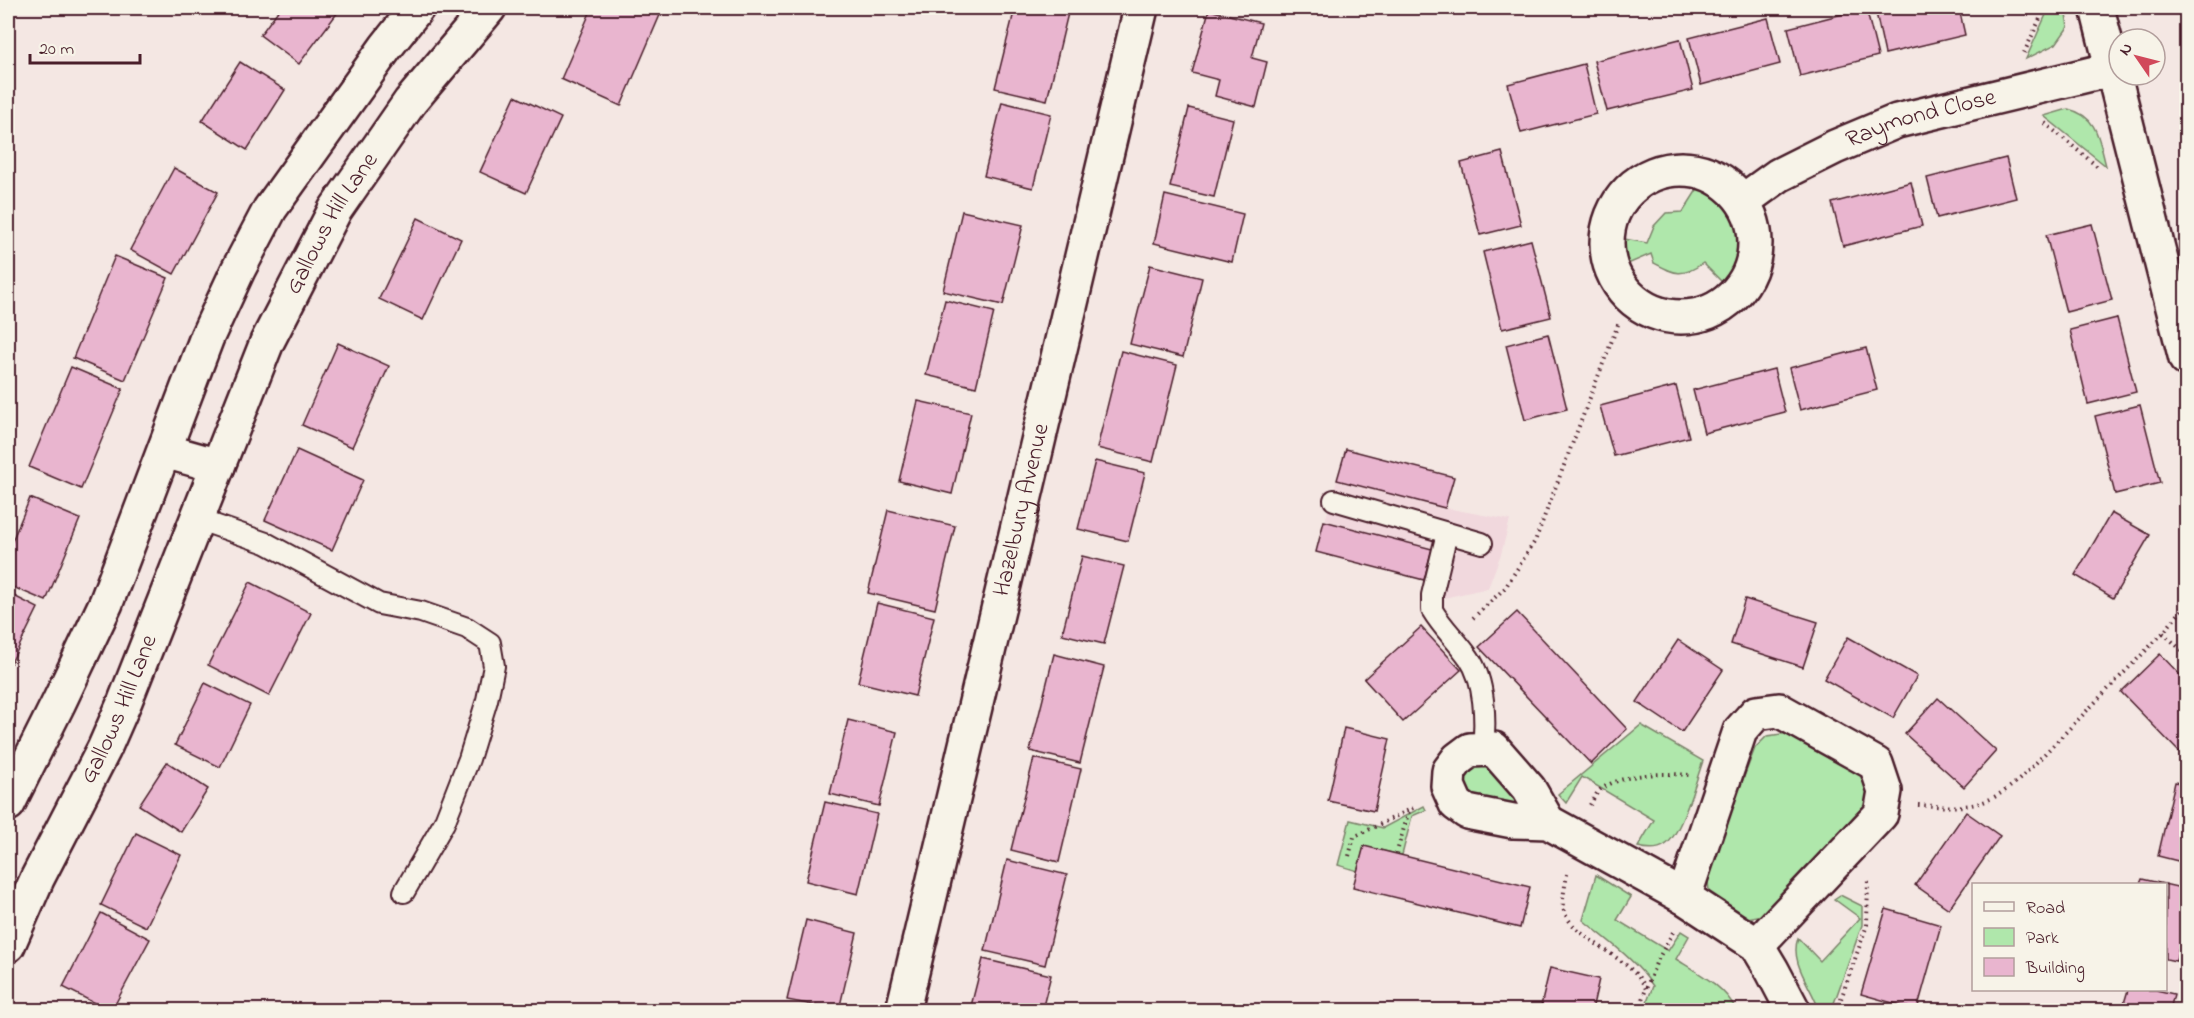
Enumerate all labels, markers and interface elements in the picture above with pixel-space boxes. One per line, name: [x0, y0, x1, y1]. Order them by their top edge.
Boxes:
scale bar: [30, 27, 140, 65]
north arrow: [2107, 27, 2167, 87]
text: 20 m: [39, 37, 74, 63]
text: N: [2113, 38, 2139, 61]
street label: Raymond Close: [1841, 80, 2000, 158]
street label: Gallows Hill Lane: [277, 145, 387, 301]
street label: Hazelbury Avenue: [984, 420, 1059, 600]
street label: Gallows Hill Lane: [71, 629, 167, 790]
legend: [1972, 883, 2167, 991]
text: Road: [2026, 896, 2065, 922]
text: Park: [2026, 926, 2059, 952]
text: Building: [2025, 956, 2085, 983]

